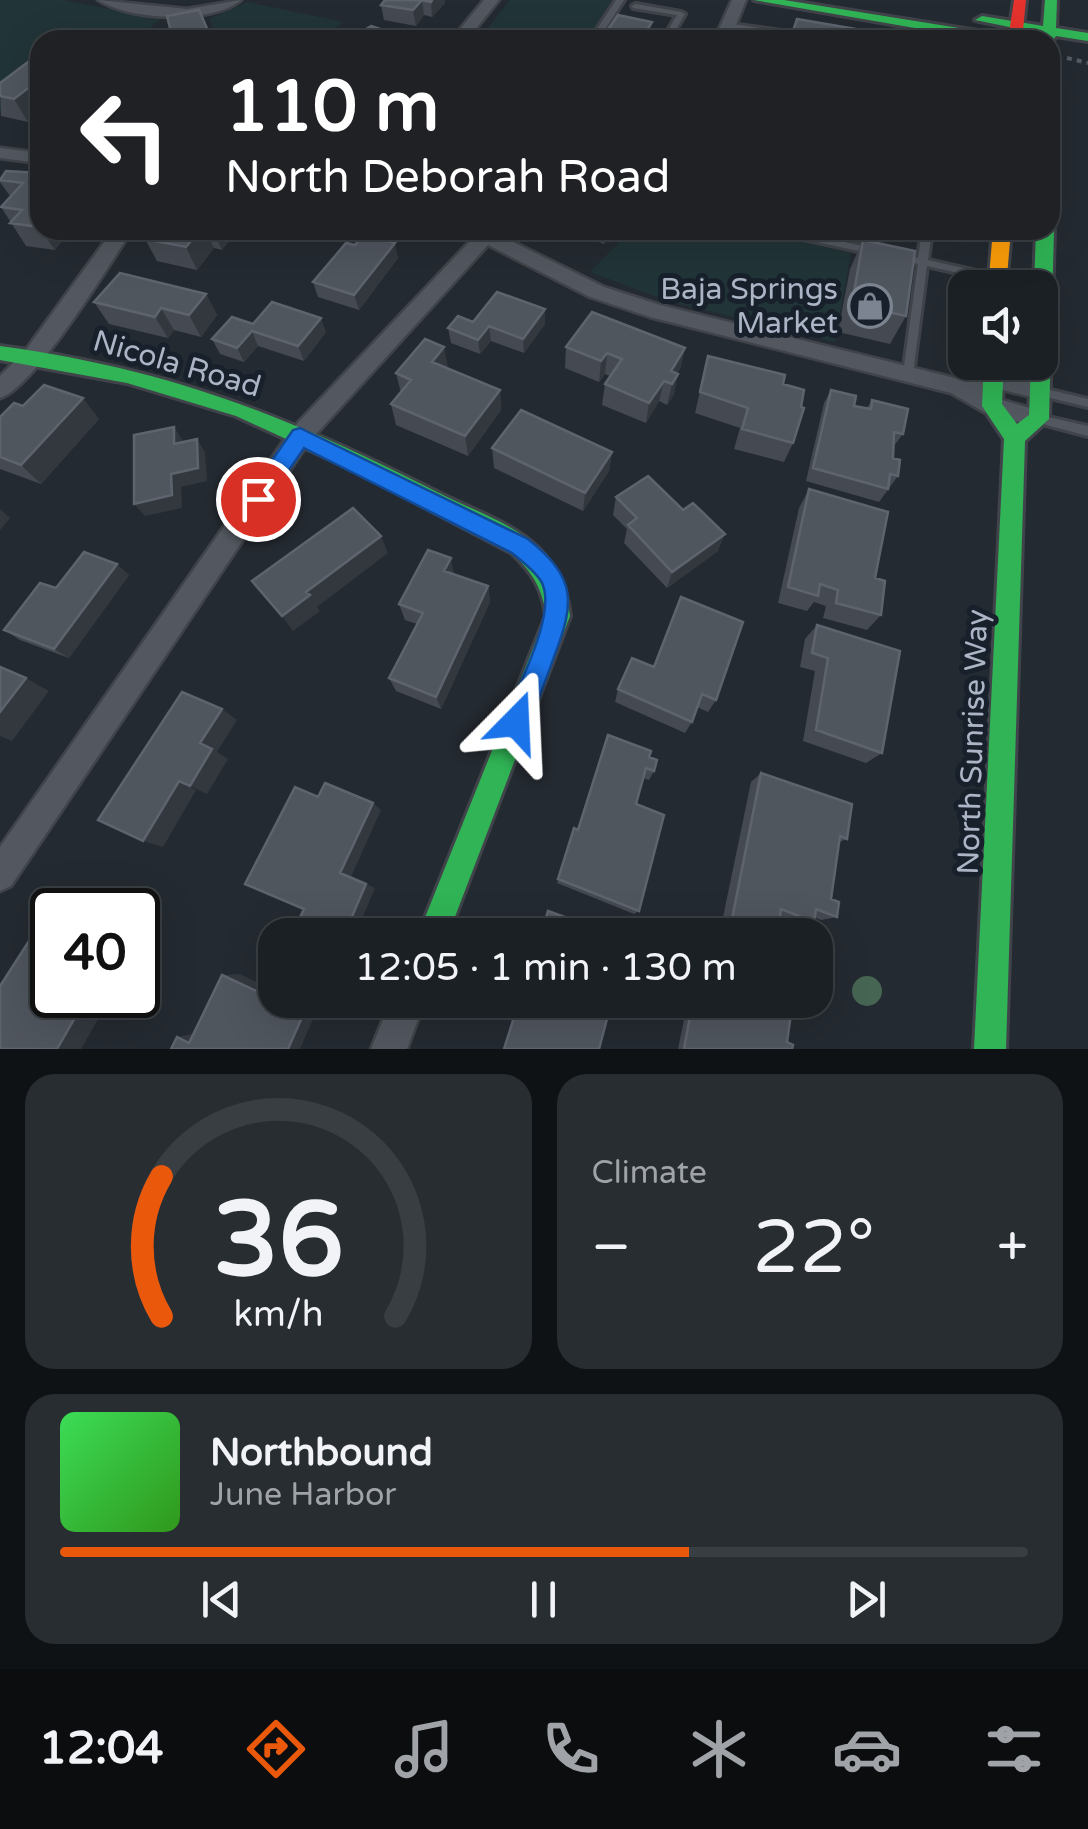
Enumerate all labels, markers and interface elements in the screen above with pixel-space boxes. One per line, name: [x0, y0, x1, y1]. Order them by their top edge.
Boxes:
text: 110 m: [225, 66, 439, 150]
icon: left: [60, 70, 190, 200]
text: North Deborah Road: [225, 151, 670, 205]
map controls: [948, 270, 1058, 380]
button: sound: [948, 270, 1058, 380]
place label: Baja Springs Market: [660, 271, 838, 342]
shop icon: Baja Springs Market: [847, 283, 893, 329]
street label: Nicola Road: [89, 322, 265, 406]
pin: [216, 457, 301, 542]
icon: arrive: [231, 472, 286, 527]
street label: North Sunrise Way: [950, 609, 996, 875]
position arrow: [464, 670, 568, 774]
speed limit sign: 40: [30, 888, 160, 1018]
text: 12:05 · 1 min · 130 m: [354, 945, 737, 991]
text: Climate: [592, 1154, 707, 1192]
text: 36: [213, 1179, 344, 1304]
text: 22°: [753, 1203, 875, 1293]
text: −: [592, 1215, 631, 1281]
text: +: [997, 1215, 1028, 1281]
text: km/h: [233, 1293, 323, 1336]
text: Northbound: [210, 1430, 433, 1476]
text: June Harbor: [210, 1476, 397, 1514]
icon: previous: [194, 1572, 249, 1627]
icon: pause: [516, 1572, 571, 1627]
icon: next: [839, 1572, 894, 1627]
icon: directions: [241, 1714, 311, 1784]
icon: music: [389, 1714, 459, 1784]
icon: phone: [536, 1714, 606, 1784]
icon: climate: [684, 1714, 754, 1784]
icon: car: [832, 1714, 902, 1784]
icon: filters: [979, 1714, 1049, 1784]
text: 12:04: [39, 1722, 164, 1776]

